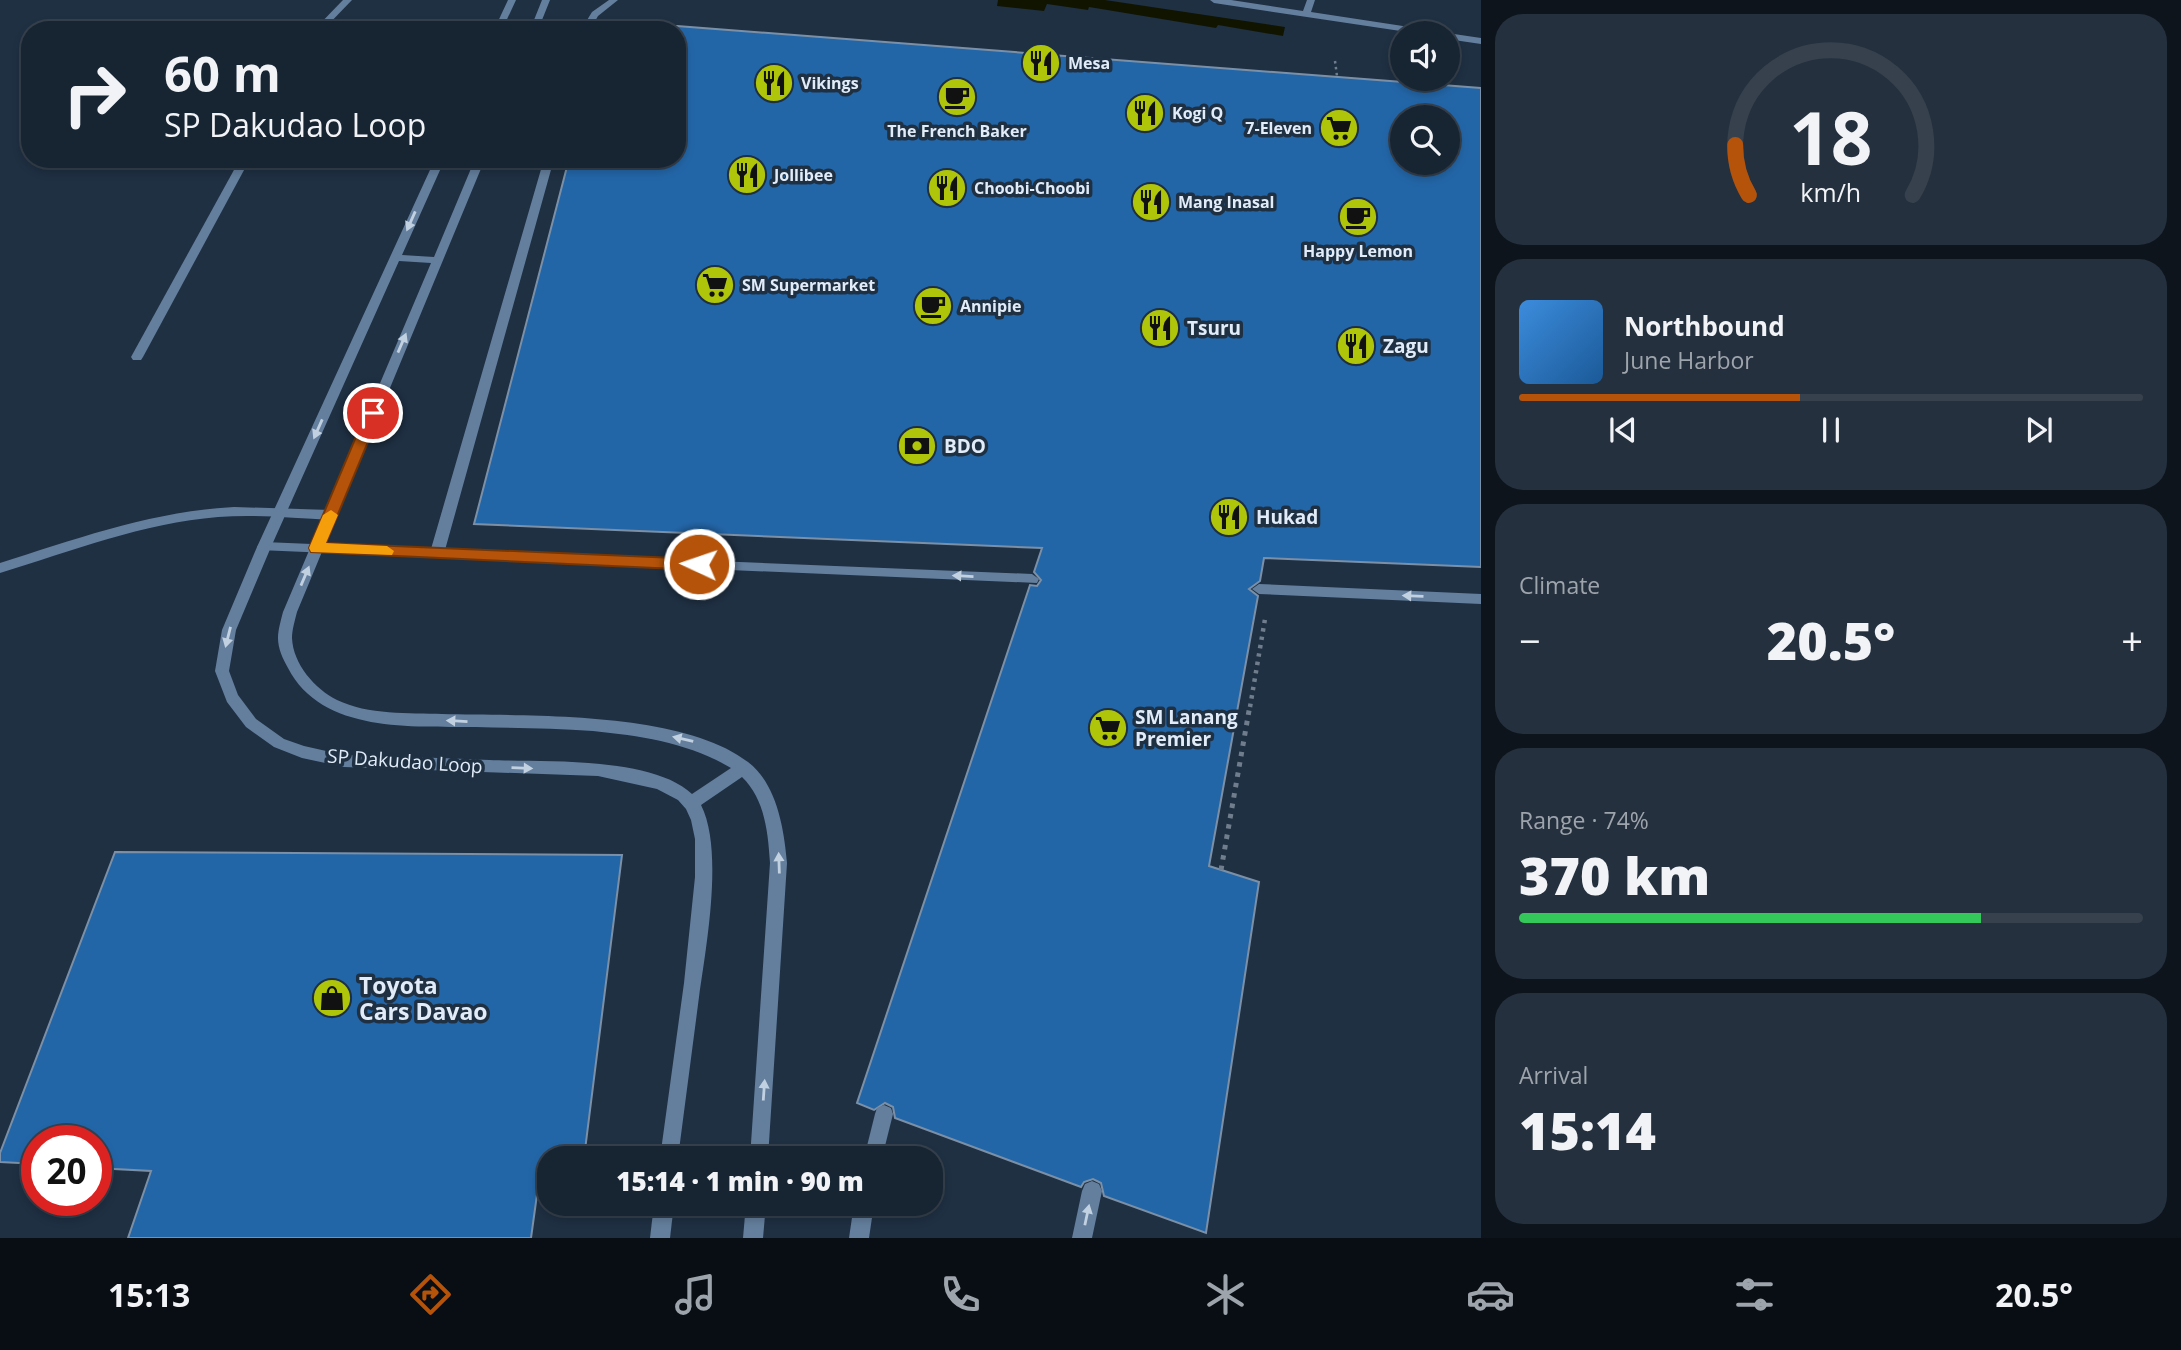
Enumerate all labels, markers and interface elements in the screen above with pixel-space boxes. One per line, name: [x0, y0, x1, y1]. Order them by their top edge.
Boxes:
map controls: [1390, 21, 1460, 175]
button: sound: [1390, 21, 1460, 91]
text: 60 m: [164, 40, 281, 106]
restaurant icon: Mesa: [1020, 42, 1062, 84]
icon: right: [49, 49, 140, 140]
place label: Mesa: [1068, 52, 1110, 74]
restaurant icon: Vikings: [753, 62, 795, 104]
place label: Vikings: [801, 72, 859, 94]
cafe icon: The French Baker: [936, 76, 978, 118]
text: 18: [1789, 88, 1873, 187]
restaurant icon: Kogi Q: [1124, 92, 1166, 134]
place label: Kogi Q: [1172, 102, 1223, 124]
text: SP Dakudao Loop: [164, 103, 426, 146]
button: search: [1390, 105, 1460, 175]
supermarket icon: 7-Eleven: [1318, 107, 1360, 149]
place label: 7-Eleven: [1245, 117, 1312, 139]
place label: The French Baker: [887, 120, 1027, 142]
restaurant icon: Jollibee: [726, 154, 768, 196]
place label: Jollibee: [772, 164, 833, 186]
restaurant icon: Choobi-Choobi: [926, 167, 968, 209]
text: km/h: [1801, 175, 1861, 209]
place label: Choobi-Choobi: [974, 177, 1090, 199]
restaurant icon: Mang Inasal: [1130, 181, 1172, 223]
place label: Mang Inasal: [1178, 191, 1274, 213]
cafe icon: Happy Lemon: [1337, 196, 1379, 238]
one-way arrow: [406, 211, 417, 232]
place label: Happy Lemon: [1303, 240, 1413, 262]
supermarket icon: SM Supermarket: [694, 264, 736, 306]
place label: SM Supermarket: [742, 274, 875, 296]
cafe icon: Annipie: [912, 285, 954, 327]
place label: Annipie: [960, 295, 1021, 317]
restaurant icon: Tsuru: [1139, 307, 1181, 349]
text: Northbound: [1624, 308, 1785, 344]
place label: Tsuru: [1187, 315, 1241, 341]
restaurant icon: Zagu: [1335, 325, 1377, 367]
one-way arrow: [397, 333, 408, 354]
place label: Zagu: [1383, 333, 1429, 359]
text: June Harbor: [1624, 344, 1754, 376]
pin: [343, 383, 403, 443]
icon: arrive: [354, 394, 392, 432]
icon: previous: [1604, 411, 1642, 449]
icon: pause: [1812, 411, 1850, 449]
icon: next: [2020, 411, 2058, 449]
one-way arrow: [312, 418, 323, 439]
bank icon: BDO: [896, 425, 938, 467]
place label: BDO: [944, 433, 986, 459]
restaurant icon: Hukad: [1208, 496, 1250, 538]
place label: Hukad: [1256, 504, 1318, 530]
position arrow: [662, 527, 736, 601]
one-way arrow: [300, 565, 311, 586]
text: Climate: [1519, 569, 1600, 601]
one-way arrow: [952, 571, 974, 582]
one-way arrow: [1402, 590, 1424, 601]
text: 20.5°: [1767, 604, 1895, 675]
text: −: [1519, 614, 1541, 666]
text: +: [2121, 614, 2143, 666]
one-way arrow: [222, 627, 233, 649]
place label: SM Lanang Premier: [1135, 704, 1238, 752]
supermarket icon: SM Lanang Premier: [1087, 707, 1129, 749]
one-way arrow: [445, 715, 467, 726]
one-way arrow: [672, 733, 694, 744]
street label: SP Dakudao Loop: [326, 743, 484, 779]
one-way arrow: [511, 762, 533, 773]
text: Range · 74%: [1519, 804, 1649, 836]
text: 370 km: [1519, 839, 1710, 910]
one-way arrow: [773, 852, 784, 874]
place label: Toyota Cars Davao: [359, 969, 488, 1027]
shop icon: Toyota Cars Davao: [311, 977, 353, 1019]
text: Arrival: [1519, 1059, 1588, 1091]
one-way arrow: [759, 1079, 770, 1101]
text: 15:14: [1519, 1094, 1656, 1165]
speed limit sign: 20: [21, 1125, 112, 1216]
text: 15:14 · 1 min · 90 m: [616, 1163, 864, 1199]
one-way arrow: [1081, 1204, 1092, 1226]
icon: directions: [406, 1270, 455, 1319]
icon: music: [671, 1270, 720, 1319]
icon: phone: [936, 1270, 985, 1319]
icon: climate: [1201, 1270, 1250, 1319]
icon: car: [1466, 1270, 1515, 1319]
icon: filters: [1730, 1270, 1779, 1319]
text: 15:13: [108, 1273, 190, 1316]
text: 20.5°: [1995, 1273, 2073, 1316]

